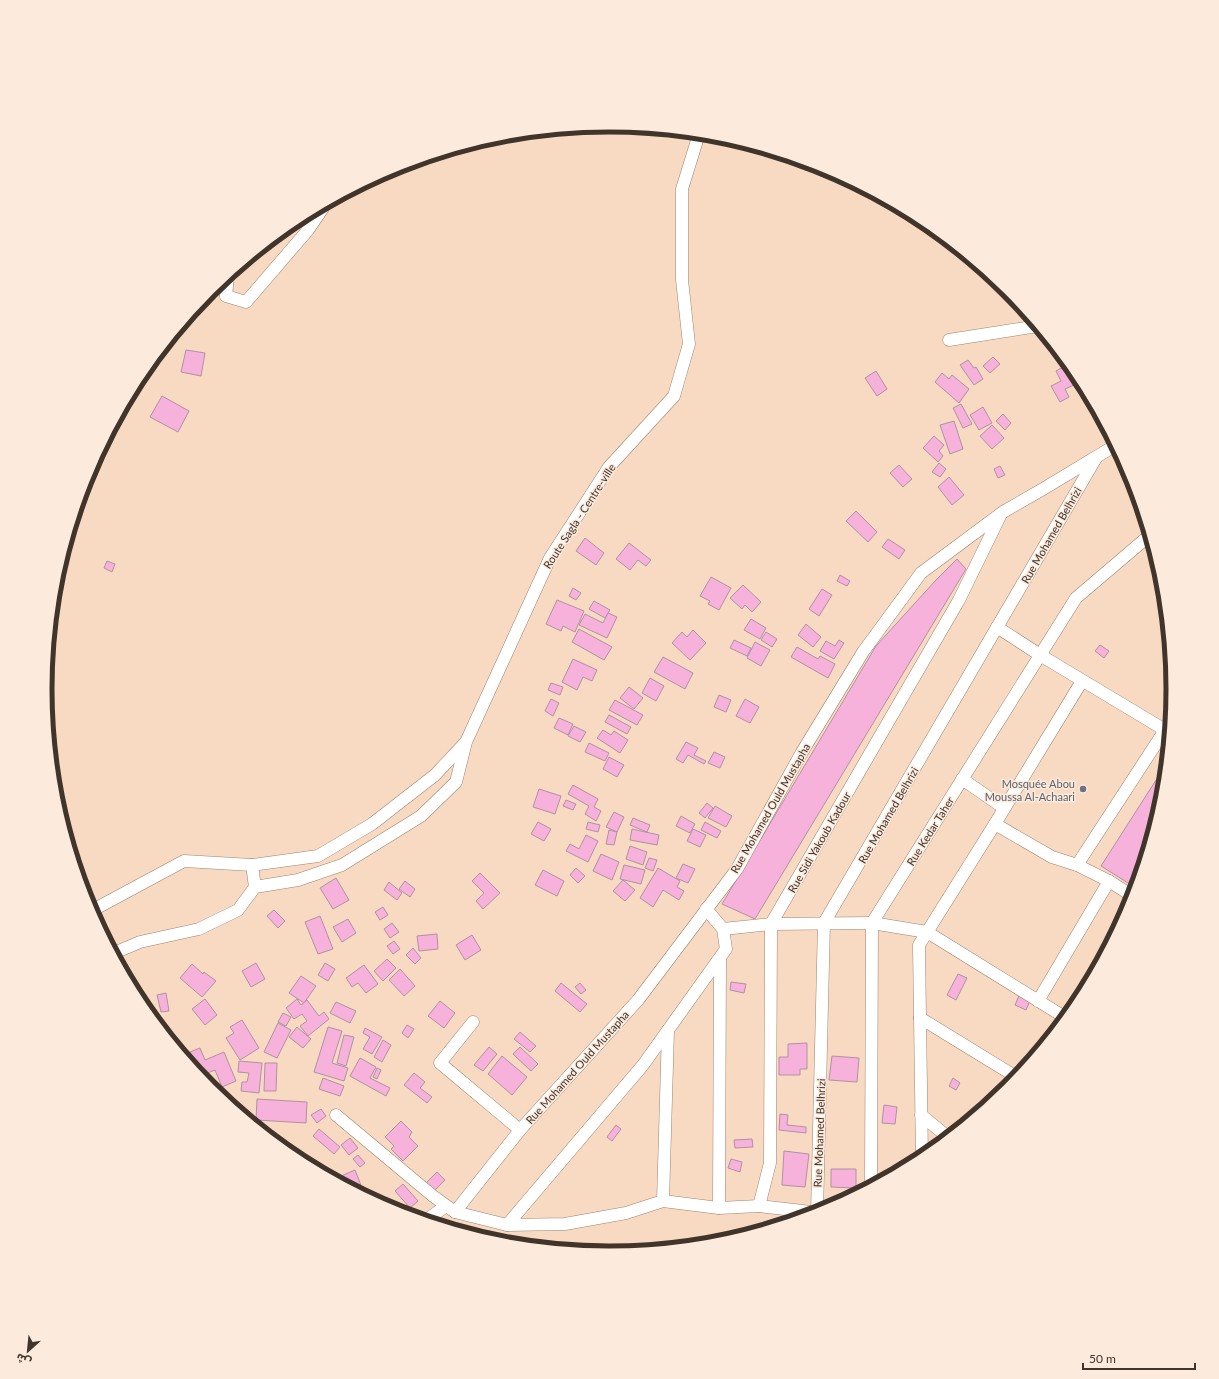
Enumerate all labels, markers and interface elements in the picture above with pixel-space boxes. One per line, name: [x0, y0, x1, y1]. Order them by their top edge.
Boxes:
street label: Route Sagla - Centre-ville: [540, 461, 618, 571]
street label: Rue Mohamed Belhrizi: [1018, 484, 1084, 585]
street label: Rue Mohamed Ould Mustapha: [727, 741, 813, 875]
street label: Rue Mohamed Belhrizi: [855, 764, 921, 865]
place label: Mosquée Abou Moussa Al-Achaari: [985, 777, 1075, 803]
marker: Mosquée Abou Moussa Al-Achaari: [1078, 784, 1088, 794]
street label: Rue Sidi Yakoub Kadour: [785, 789, 853, 895]
street label: Rue Kedar Taher: [904, 794, 956, 868]
street label: Rue Mohamed Ould Mustapha: [523, 1008, 631, 1126]
street label: Rue Mohamed Belhrizi: [811, 1078, 827, 1188]
north arrow: [8, 1331, 48, 1371]
scale bar: [1083, 1345, 1195, 1371]
text: ش: [14, 1350, 33, 1370]
text: 50 m: [1089, 1351, 1116, 1366]

